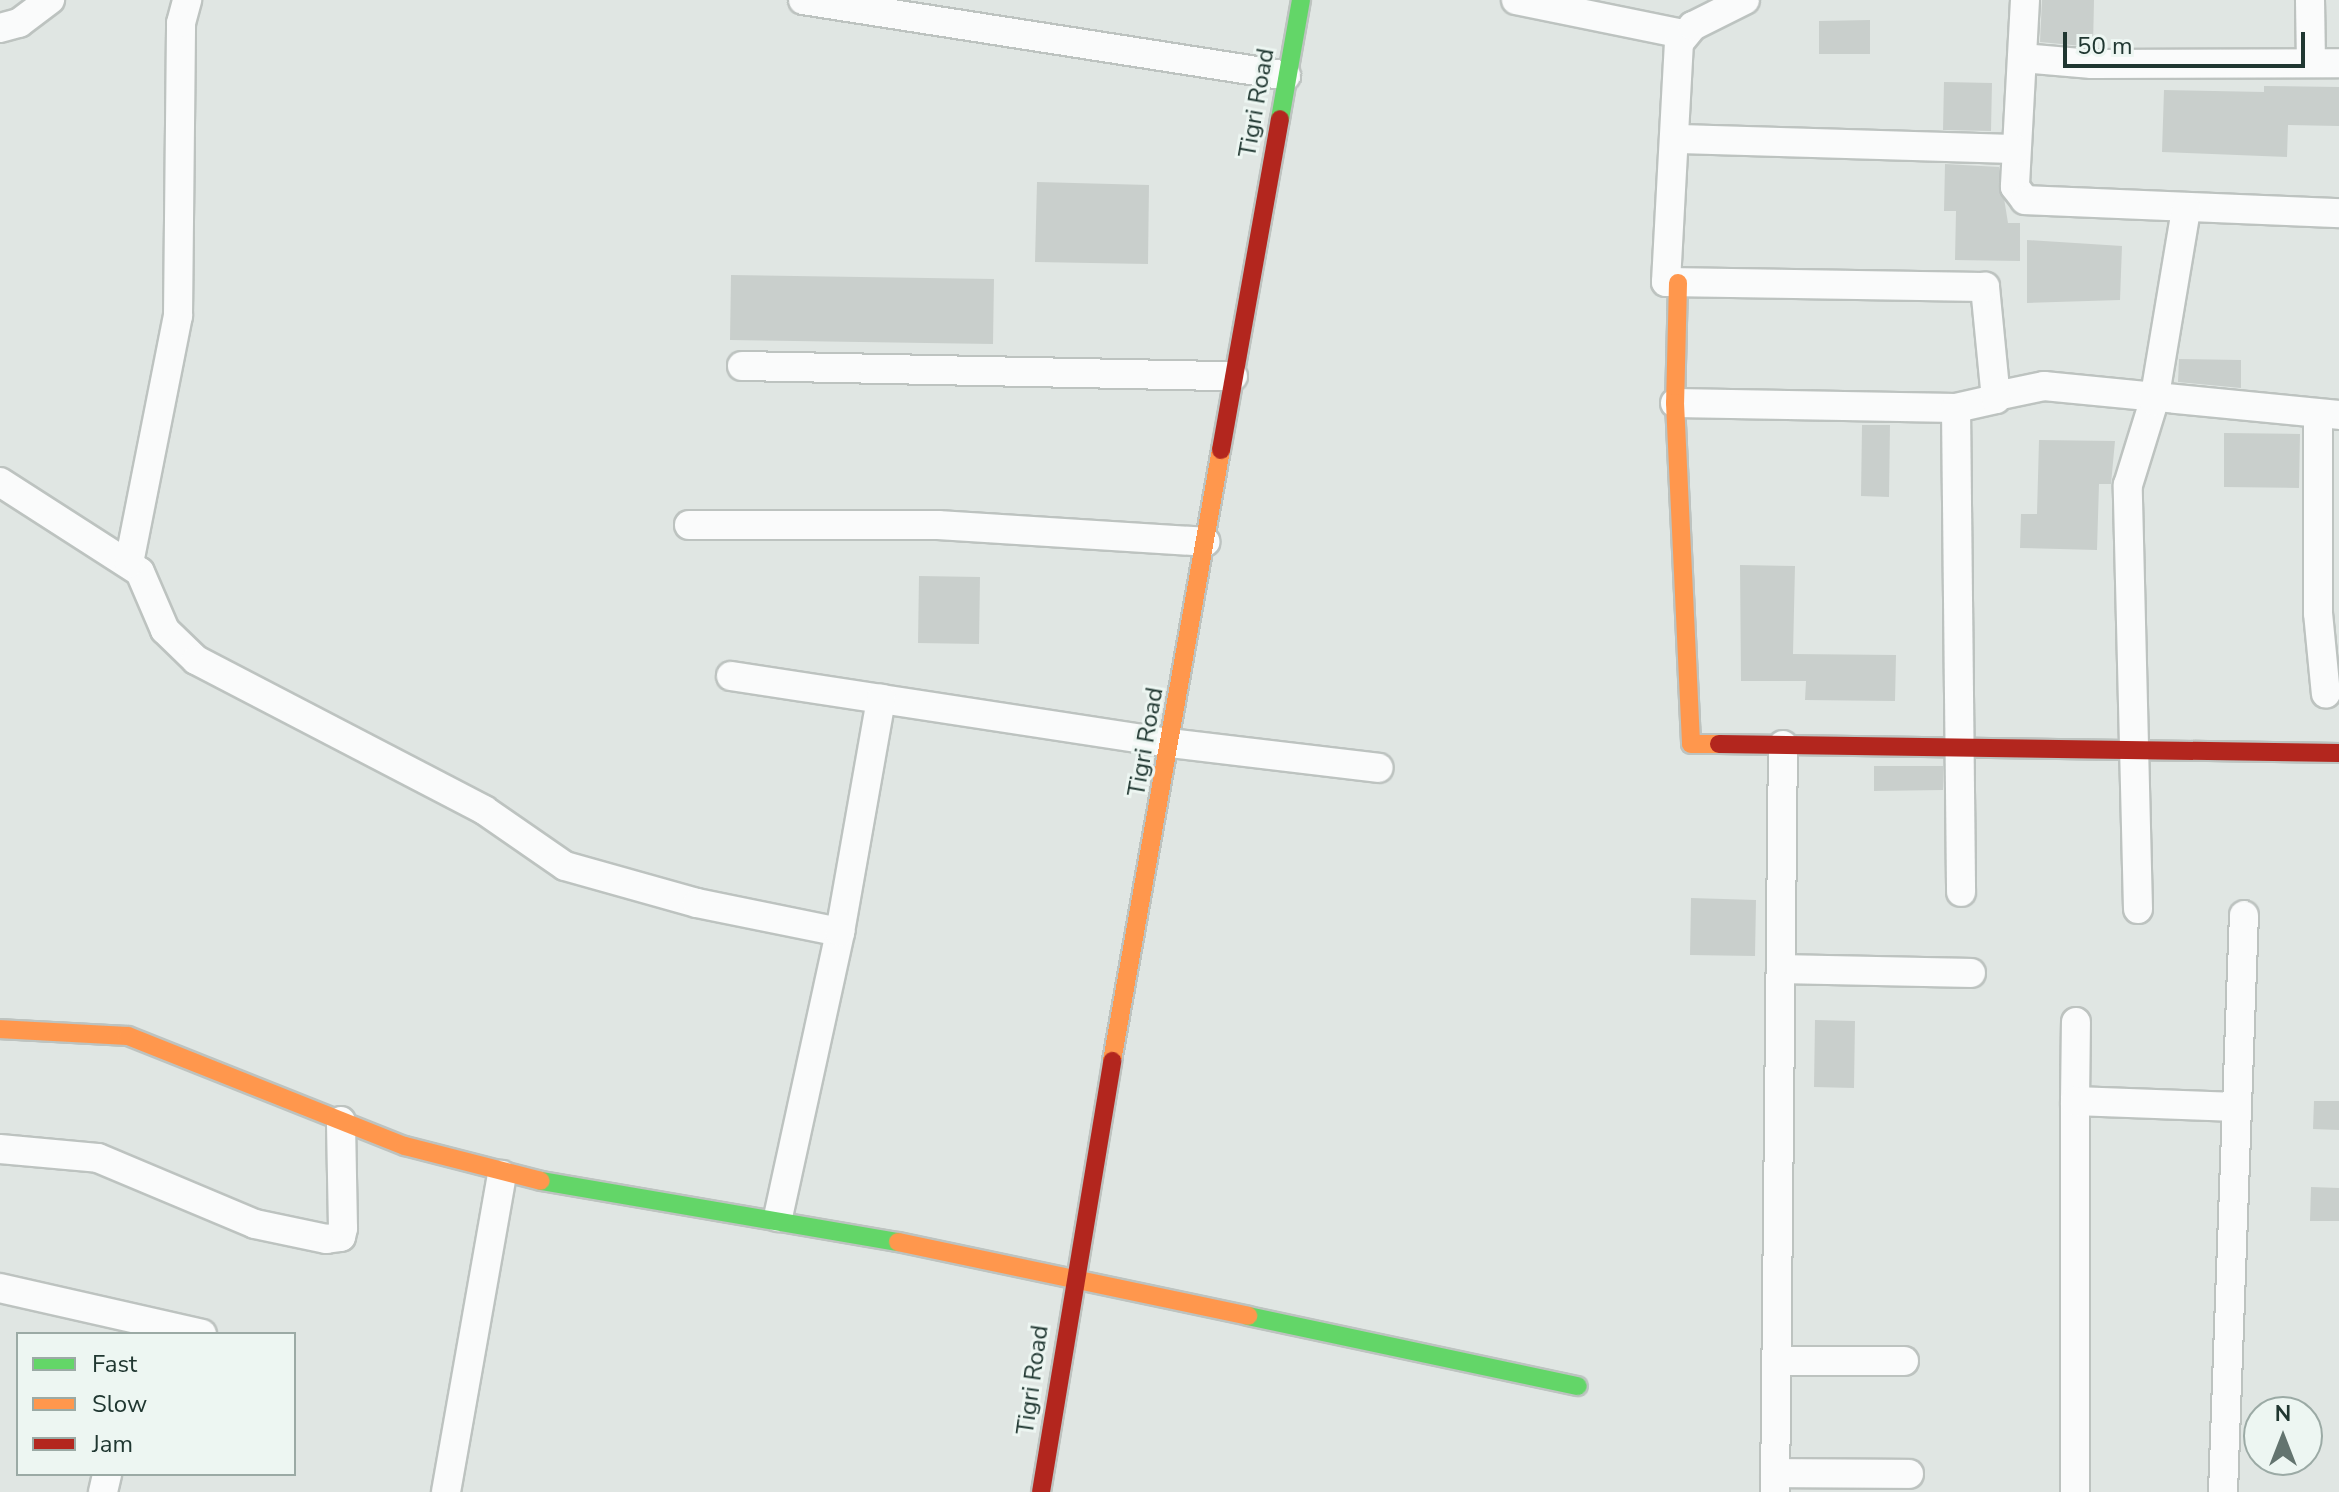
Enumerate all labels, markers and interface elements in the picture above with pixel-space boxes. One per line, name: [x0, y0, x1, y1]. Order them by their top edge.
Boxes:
scale bar: [2067, 16, 2309, 66]
text: 50 m: [2077, 30, 2133, 62]
street label: Tigri Road: [1233, 46, 1281, 160]
street label: Tigri Road: [1122, 685, 1170, 799]
street label: Tigri Road: [1011, 1323, 1055, 1437]
legend: [16, 1332, 296, 1476]
text: Fast: [92, 1348, 137, 1380]
text: Slow: [92, 1388, 147, 1420]
north arrow: [2243, 1396, 2323, 1476]
text: N: [2275, 1399, 2291, 1429]
text: Jam: [92, 1428, 133, 1460]

